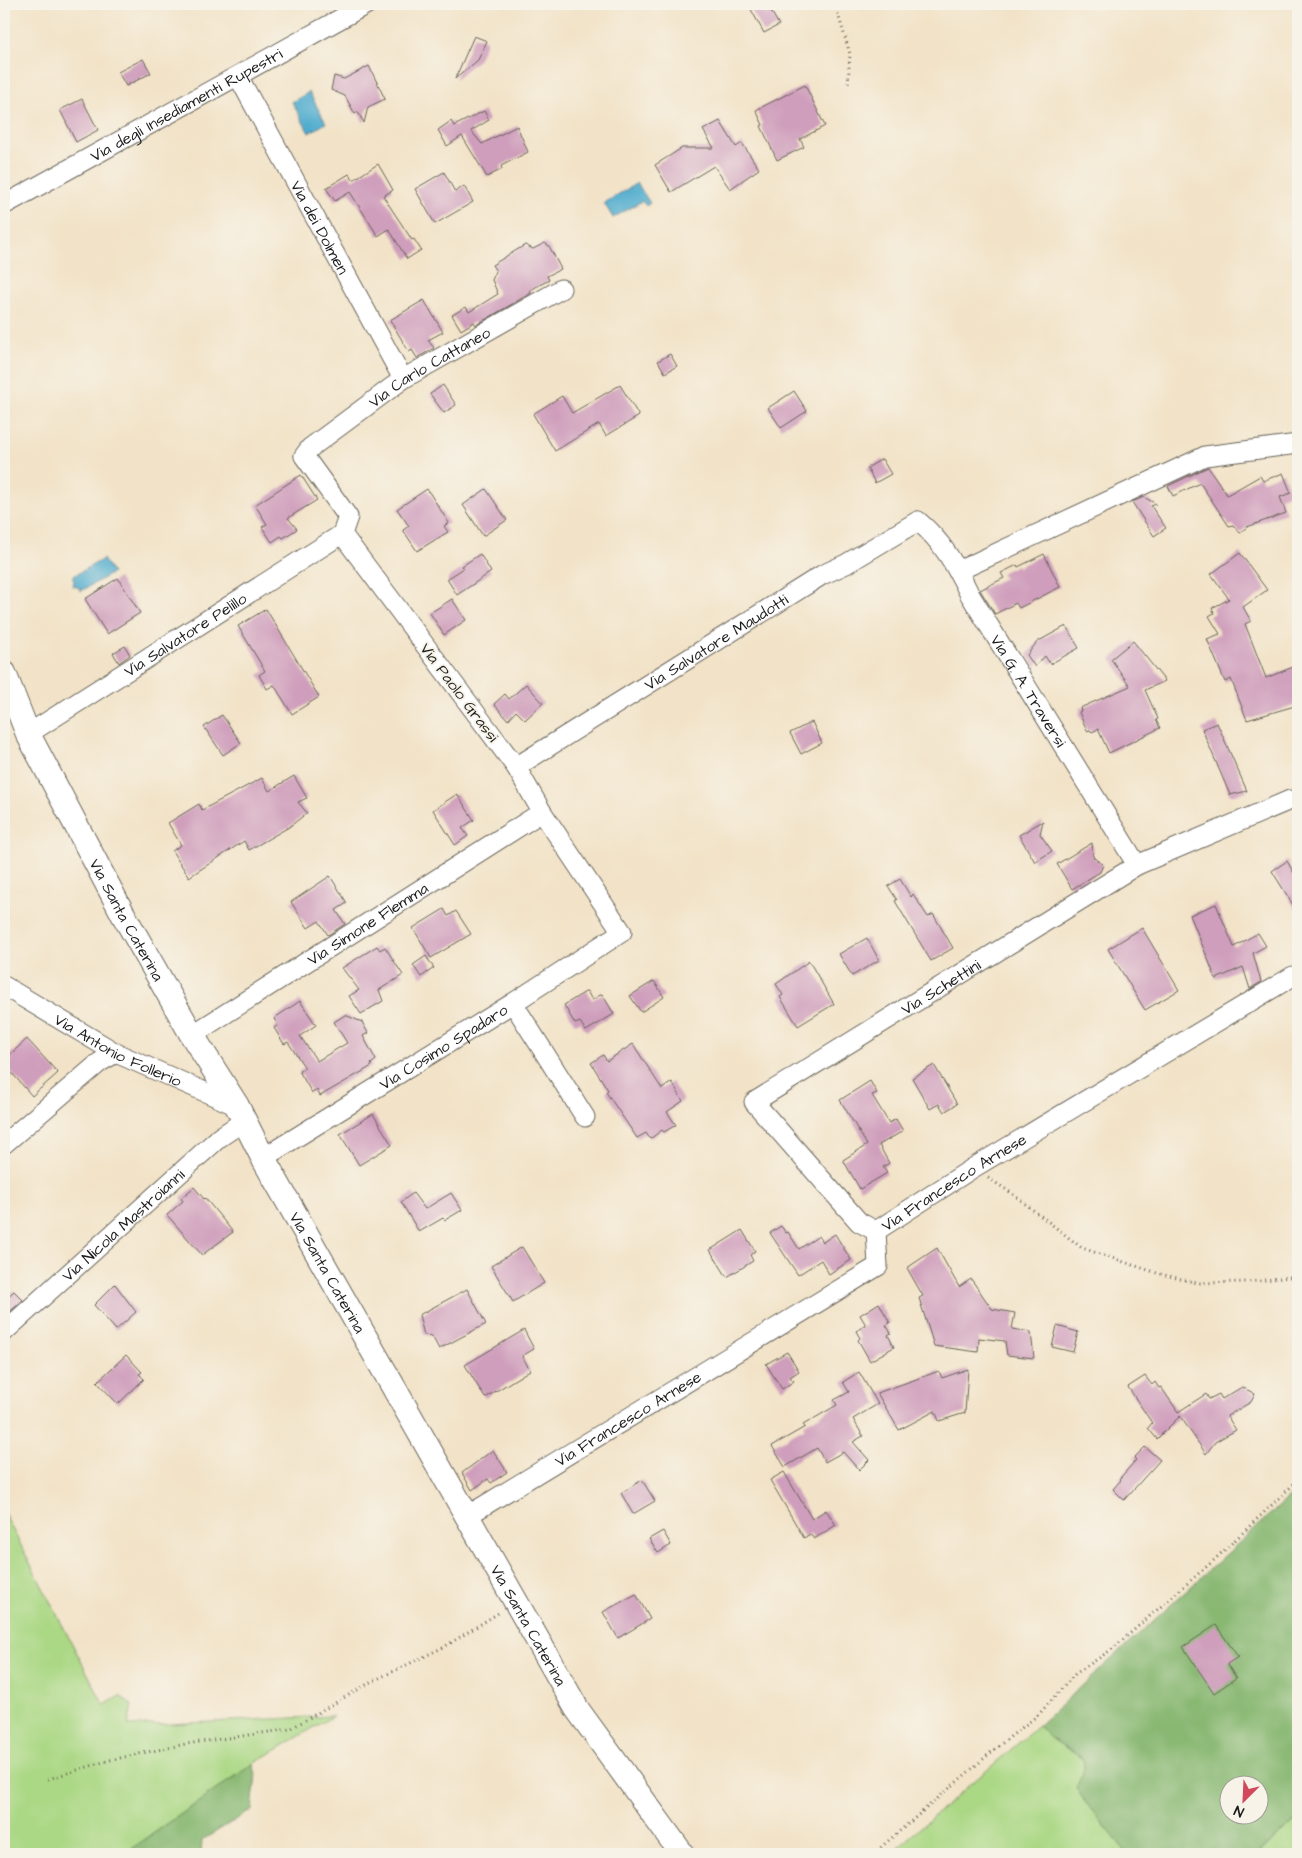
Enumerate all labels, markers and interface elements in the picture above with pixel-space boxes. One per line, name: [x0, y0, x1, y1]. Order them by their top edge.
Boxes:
street label: Via degli Insediamenti Rupestri: [86, 43, 287, 167]
street label: Via dei Dolmen: [285, 177, 354, 278]
street label: Via Carlo Cattaneo: [364, 322, 494, 413]
street label: Via Salvatore Pelillo: [120, 588, 251, 682]
street label: Via Salvatore Maudotti: [640, 589, 793, 696]
street label: Via G. A. Traversi: [985, 630, 1072, 752]
street label: Via Paolo Grassi: [415, 639, 504, 747]
street label: Via Santa Caterina: [84, 855, 169, 985]
street label: Via Simone Flemma: [303, 877, 433, 971]
street label: Via Schettini: [897, 954, 985, 1020]
street label: Via Cosimo Spadaro: [375, 999, 512, 1095]
street label: Via Antonio Follerio: [50, 1009, 185, 1092]
street label: Via Francesco Arnese: [877, 1128, 1031, 1237]
street label: Via Nicola Mastroianni: [57, 1164, 190, 1287]
street label: Via Santa Caterina: [284, 1208, 371, 1337]
street label: Via Francesco Arnese: [551, 1366, 706, 1472]
street label: Via Santa Caterina: [485, 1561, 572, 1690]
north arrow: [1220, 1776, 1270, 1826]
text: N: [1231, 1800, 1247, 1822]

